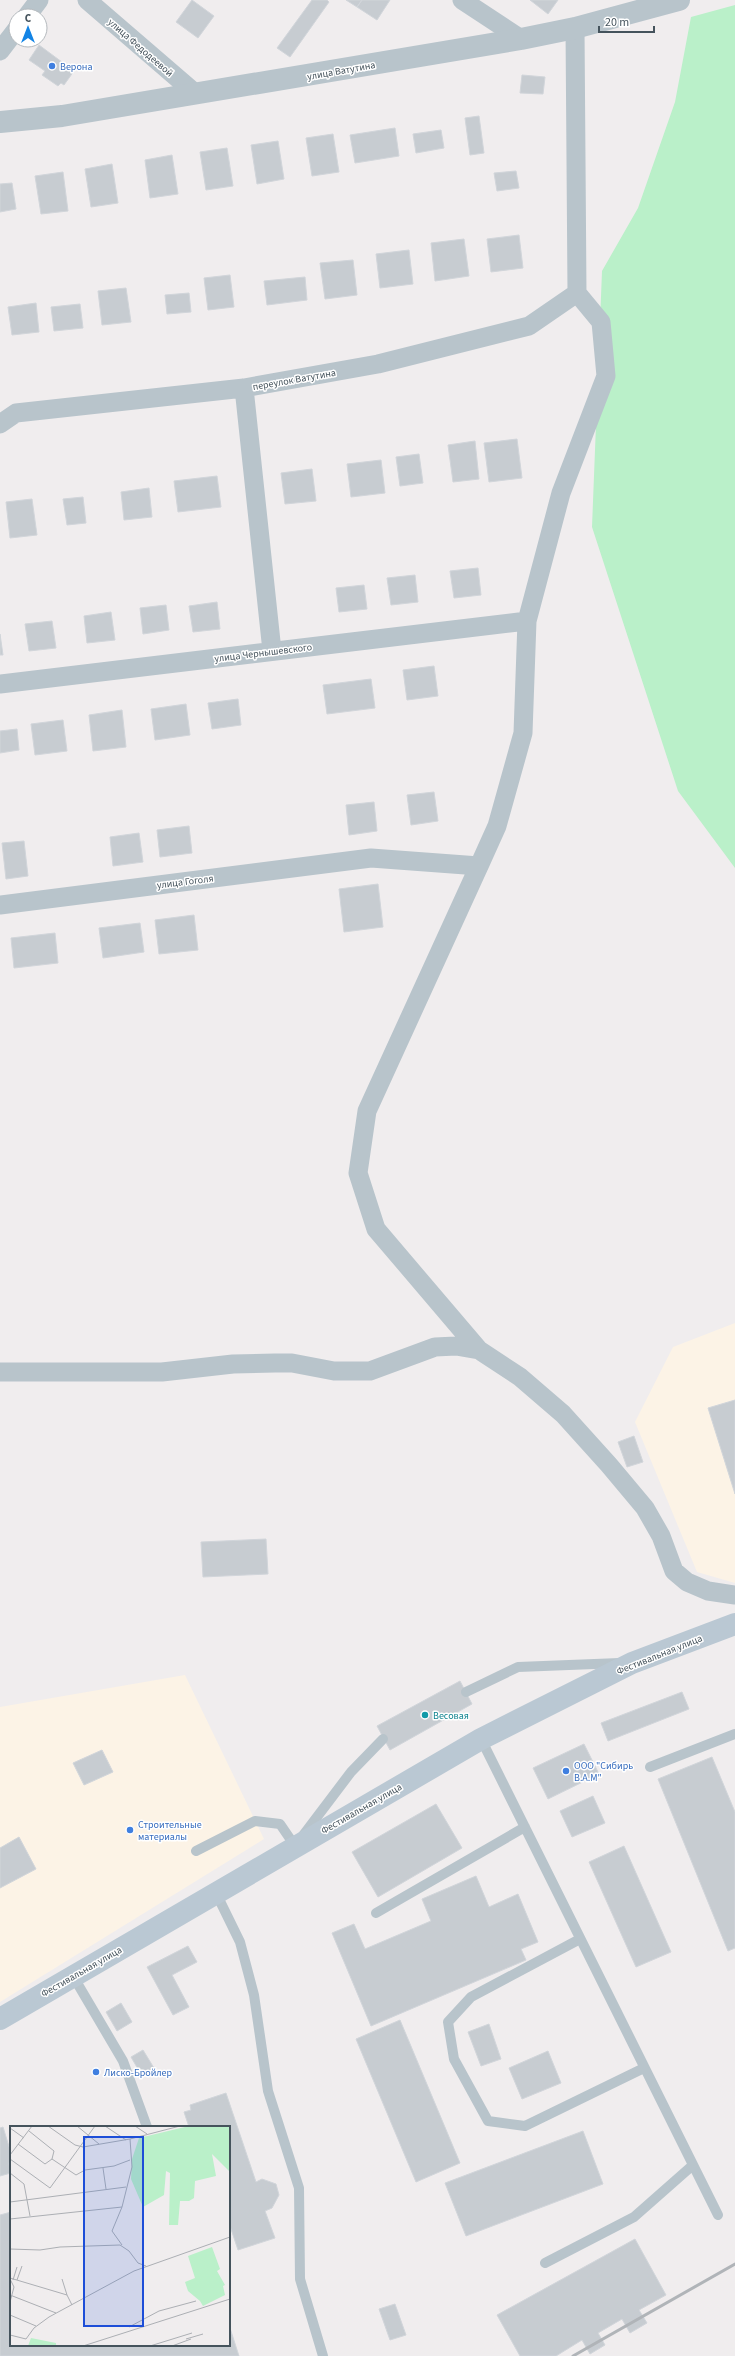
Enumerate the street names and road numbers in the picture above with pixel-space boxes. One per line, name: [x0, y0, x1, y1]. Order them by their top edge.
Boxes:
street label: улица Федодеевой: [105, 15, 176, 80]
street label: улица Ватутина: [306, 58, 376, 84]
street label: переулок Ватутина: [251, 366, 337, 394]
street label: улица Чернышевского: [213, 640, 313, 666]
street label: улица Гоголя: [156, 872, 214, 892]
street label: Фестивальная улица: [614, 1631, 704, 1679]
street label: Фестивальная улица: [318, 1780, 405, 1838]
street label: Фестивальная улица: [38, 1943, 125, 2001]

